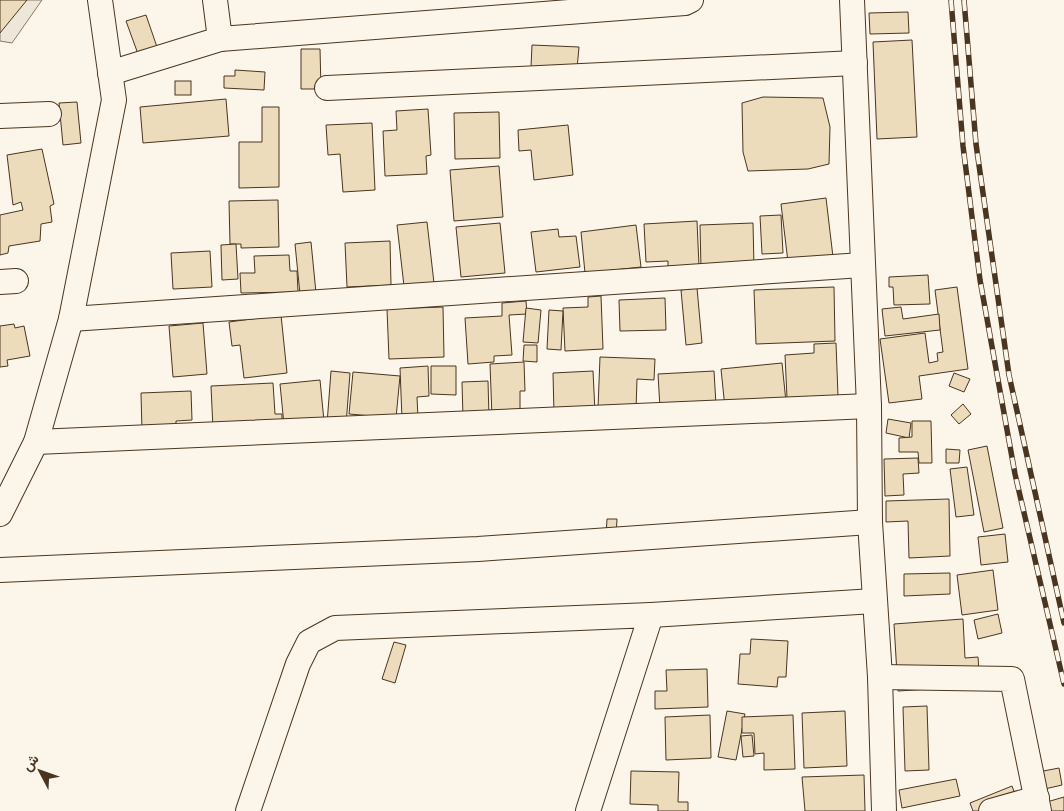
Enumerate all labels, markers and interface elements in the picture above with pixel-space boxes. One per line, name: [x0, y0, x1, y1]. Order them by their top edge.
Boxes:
north arrow: [15, 746, 65, 796]
text: ش: [19, 751, 43, 775]

